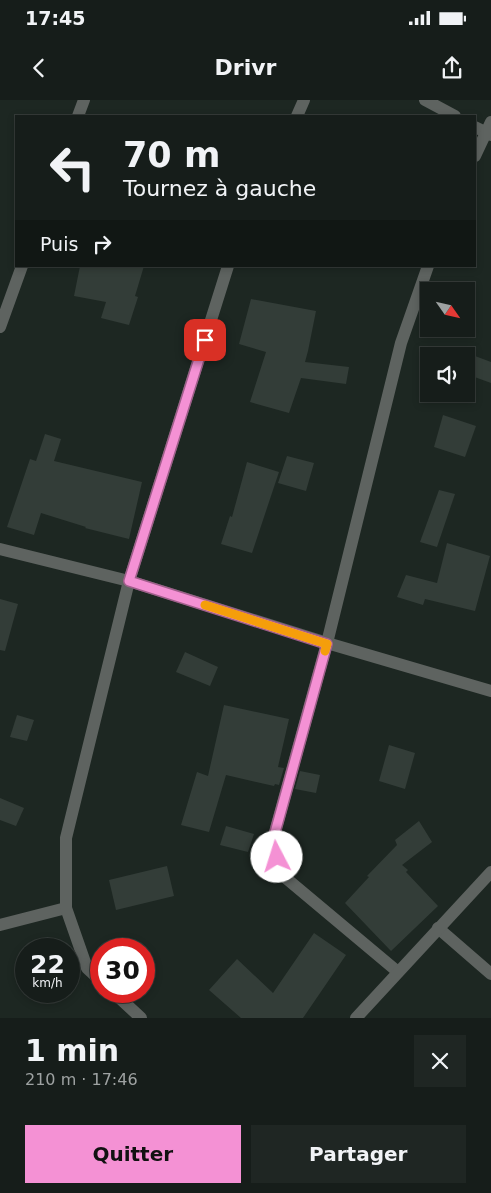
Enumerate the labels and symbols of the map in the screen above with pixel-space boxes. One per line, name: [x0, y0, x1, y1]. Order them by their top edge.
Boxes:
north arrow: [420, 282, 475, 338]
pin: [184, 319, 226, 361]
position arrow: [250, 830, 302, 882]
speed limit sign: 30: [90, 938, 155, 1003]

